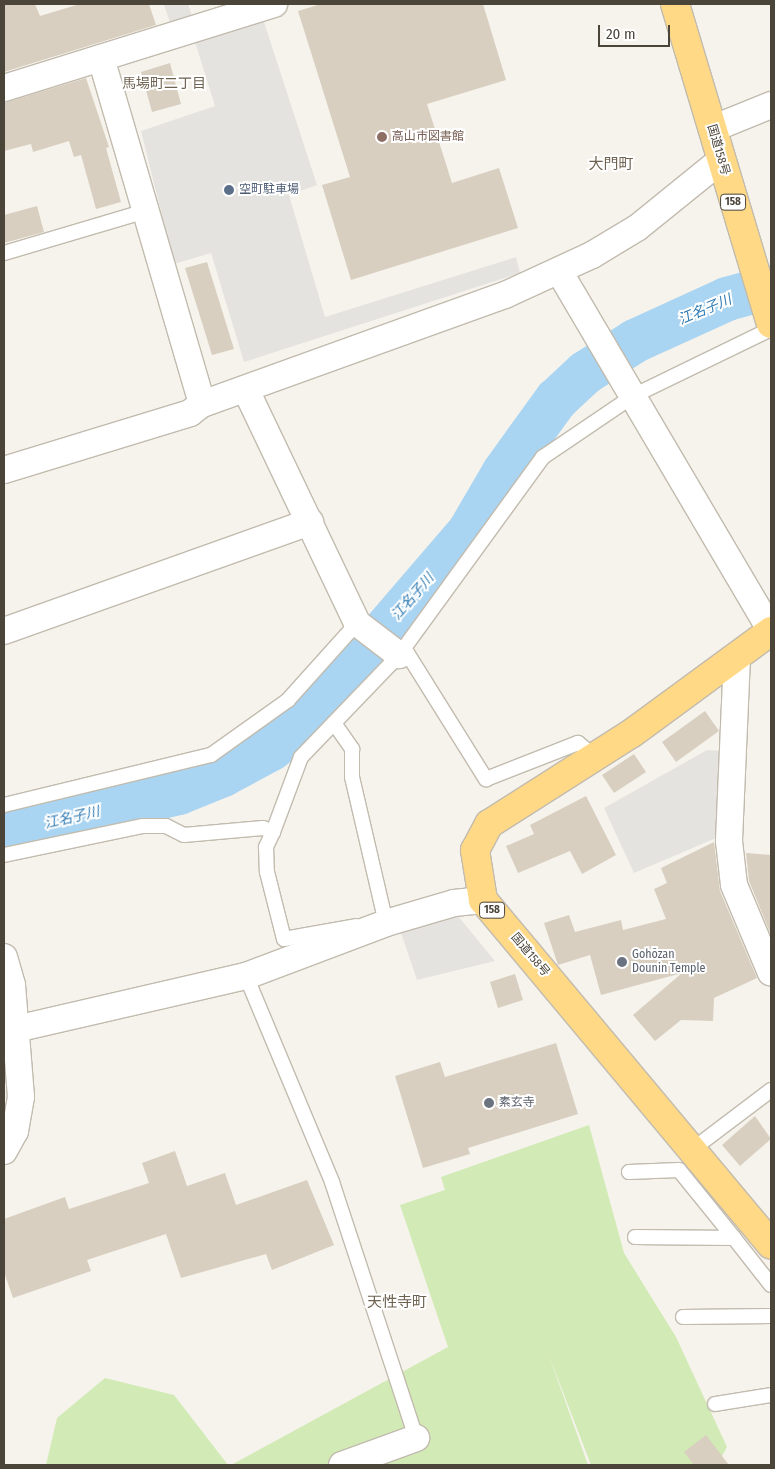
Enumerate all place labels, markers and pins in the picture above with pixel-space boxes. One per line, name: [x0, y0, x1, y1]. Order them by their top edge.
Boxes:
place label: 高山市図書館: [392, 130, 464, 144]
marker: 高山市図書館: [376, 131, 388, 143]
place label: 空町駐車場: [239, 183, 299, 197]
marker: 空町駐車場: [223, 184, 235, 196]
place label: Gohōzan Dounin Temple: [632, 948, 706, 976]
marker: Gohōzan Dounin Temple: [616, 956, 628, 968]
place label: 素玄寺: [499, 1096, 535, 1110]
marker: 素玄寺: [483, 1097, 495, 1109]

